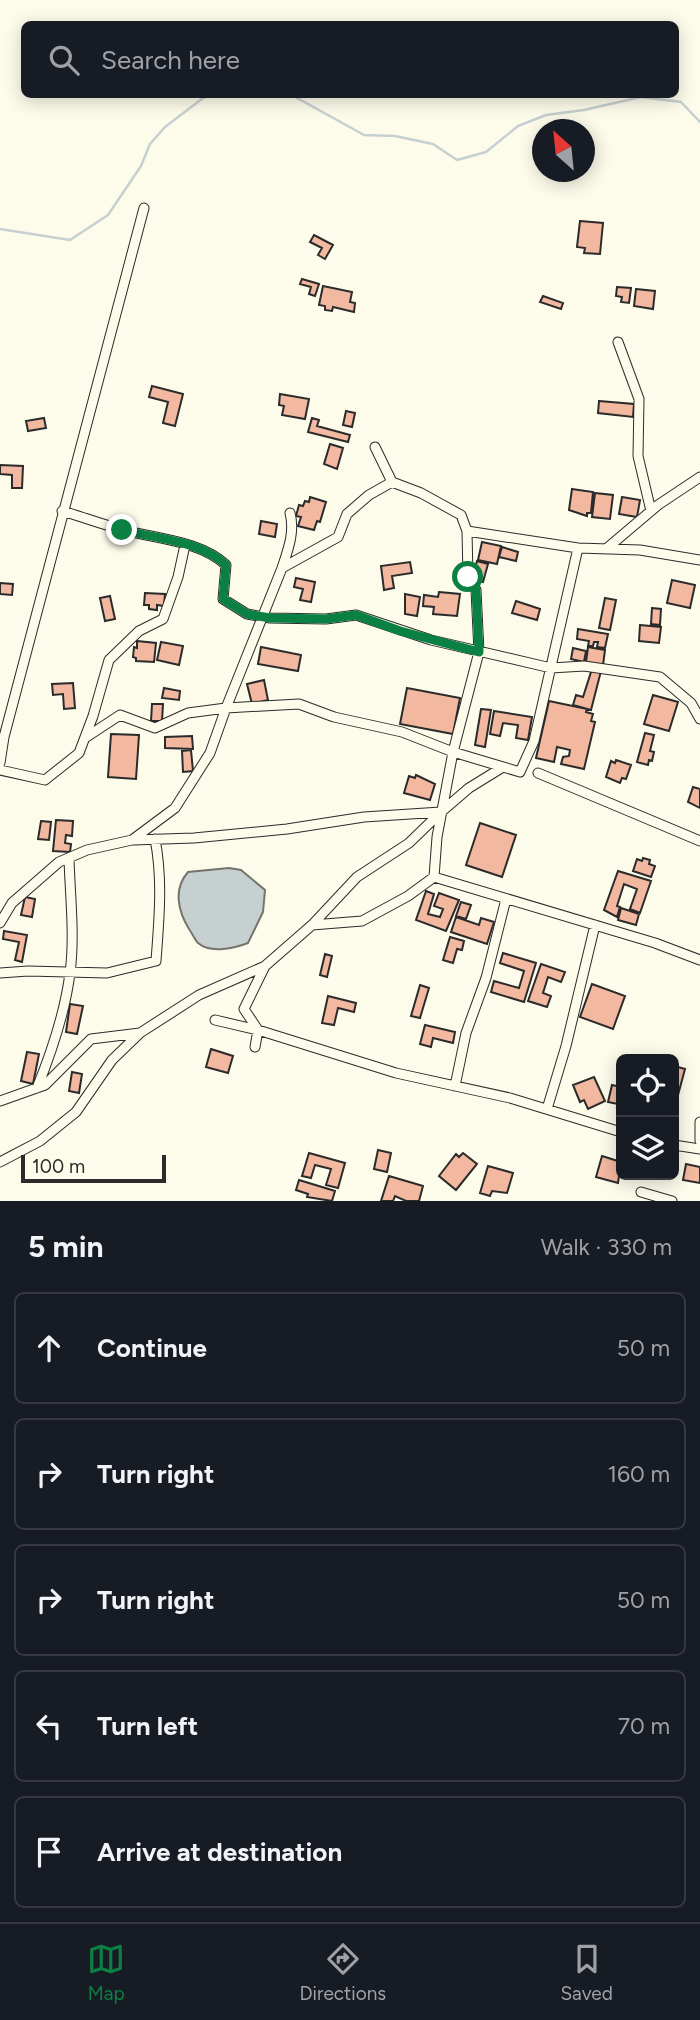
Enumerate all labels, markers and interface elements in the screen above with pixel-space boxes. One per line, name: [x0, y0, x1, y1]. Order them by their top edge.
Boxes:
search box: [21, 21, 679, 98]
icon: search: [45, 41, 83, 79]
text: Search here: [101, 44, 240, 76]
north arrow: [532, 119, 595, 182]
route end: [106, 514, 137, 545]
route start: [452, 561, 483, 592]
map controls: [616, 1054, 679, 1180]
button: locate: [616, 1054, 679, 1117]
button: layers: [616, 1117, 679, 1180]
scale bar: [21, 1152, 166, 1184]
text: 100 m: [32, 1155, 85, 1178]
text: 5 min: [28, 1228, 104, 1265]
text: Walk · 330 m: [541, 1233, 672, 1261]
icon: ahead: [30, 1329, 68, 1367]
text: Continue: [97, 1332, 207, 1364]
text: 50 m: [617, 1334, 670, 1362]
icon: right: [30, 1455, 68, 1493]
text: Turn right: [97, 1458, 214, 1490]
text: 160 m: [607, 1460, 670, 1488]
icon: right: [30, 1581, 68, 1619]
text: Turn right: [97, 1584, 214, 1616]
text: 50 m: [617, 1586, 670, 1614]
icon: left: [30, 1707, 68, 1745]
text: Turn left: [97, 1710, 198, 1742]
text: 70 m: [618, 1712, 670, 1740]
icon: arrive: [30, 1833, 68, 1871]
text: Arrive at destination: [97, 1836, 342, 1868]
tab: Map: [87, 1940, 125, 2005]
tab: Directions: [299, 1940, 386, 2005]
tab: Saved: [560, 1940, 613, 2005]

